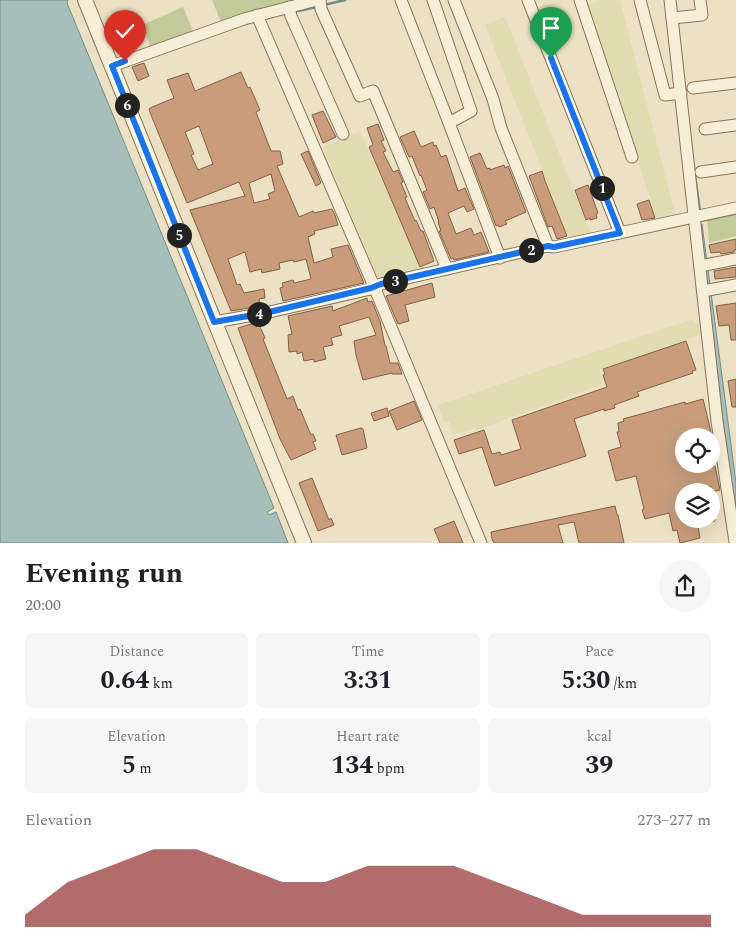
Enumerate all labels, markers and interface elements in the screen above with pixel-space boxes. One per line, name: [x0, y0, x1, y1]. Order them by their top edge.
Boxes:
pin: [530, 7, 572, 58]
pin: [104, 10, 146, 61]
icon: arrive: [537, 14, 565, 42]
icon: check: [111, 17, 139, 45]
pin: 6: [114, 92, 140, 118]
text: 6: [124, 95, 131, 116]
pin: 1: [590, 176, 614, 200]
text: 1: [599, 178, 606, 199]
pin: 5: [166, 222, 192, 248]
text: 5: [176, 225, 183, 246]
pin: 2: [518, 238, 544, 262]
text: 2: [528, 240, 535, 261]
pin: 3: [382, 268, 408, 294]
text: 3: [392, 271, 399, 292]
pin: 4: [246, 302, 272, 326]
text: 4: [256, 304, 263, 325]
map controls: [675, 428, 720, 528]
button: locate: [675, 428, 720, 473]
button: layers: [675, 483, 720, 528]
text: Evening run: [25, 552, 183, 595]
button: share: [659, 560, 711, 612]
text: 20:00: [25, 593, 61, 617]
text: Distance: [109, 641, 164, 662]
text: Time: [352, 641, 384, 662]
text: Pace: [585, 641, 614, 662]
text: 0.64: [101, 662, 149, 700]
text: 3:31: [344, 662, 392, 700]
text: 5:30: [562, 662, 610, 700]
text: km: [149, 673, 173, 694]
text: /km: [610, 673, 637, 694]
text: Elevation: [107, 726, 166, 747]
text: Heart rate: [336, 726, 400, 747]
text: kcal: [587, 726, 612, 747]
text: 5: [122, 747, 136, 785]
text: 134: [331, 747, 373, 785]
text: 39: [585, 747, 613, 785]
text: m: [136, 758, 151, 779]
text: bpm: [373, 758, 405, 779]
text: Elevation: [25, 808, 92, 832]
text: 273–277 m: [637, 808, 711, 832]

